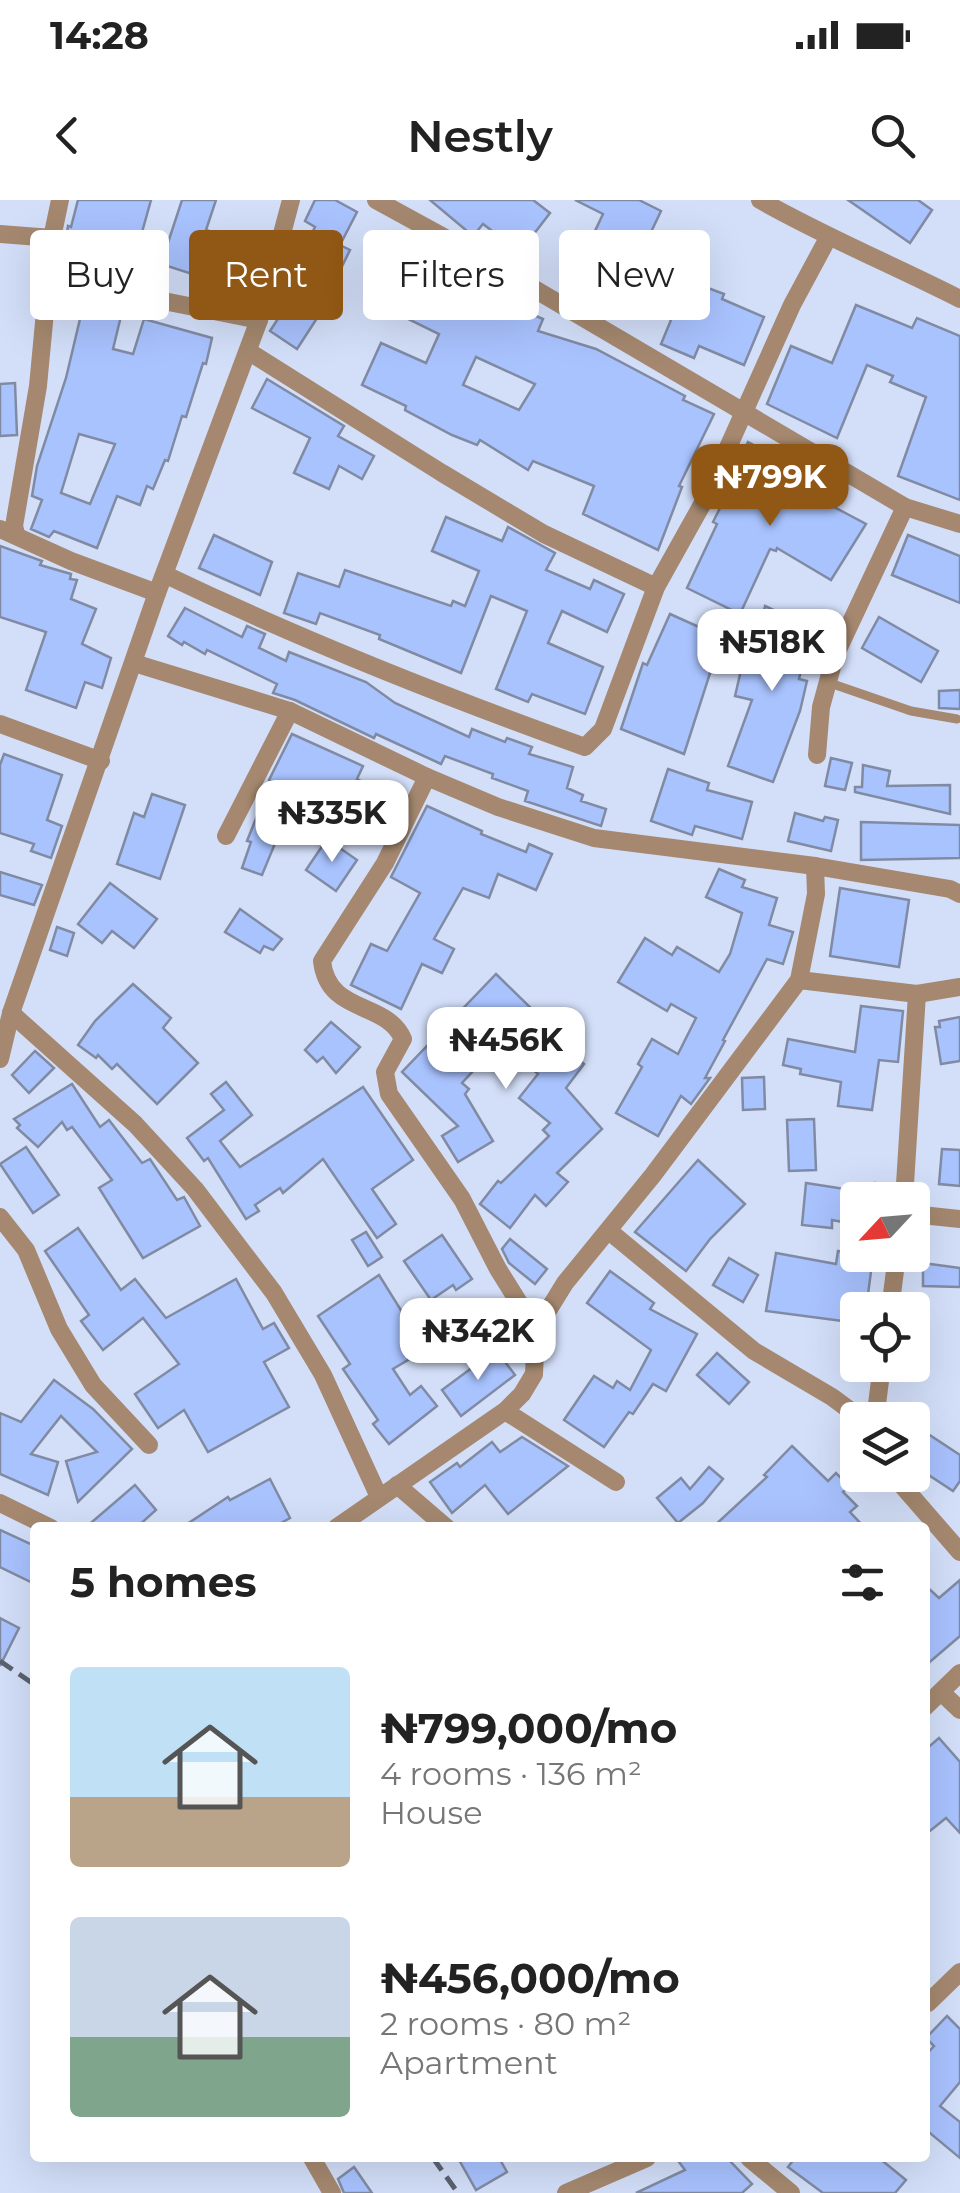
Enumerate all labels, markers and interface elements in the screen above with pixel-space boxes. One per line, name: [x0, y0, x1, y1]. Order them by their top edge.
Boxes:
text: 14:28: [50, 12, 149, 59]
icon: back: [40, 108, 95, 163]
text: Nestly: [407, 108, 553, 163]
icon: search: [865, 108, 920, 163]
chip: Buy: [30, 230, 169, 320]
chip: Rent: [189, 230, 343, 320]
chip: Filters: [363, 230, 539, 320]
chip: New: [559, 230, 710, 320]
pin: ₦799K: [700, 444, 840, 529]
text: ₦799K: [714, 457, 826, 496]
pin: ₦518K: [702, 609, 842, 694]
text: ₦518K: [719, 622, 825, 661]
pin: ₦335K: [262, 780, 402, 865]
text: ₦335K: [277, 793, 387, 832]
pin: ₦456K: [436, 1007, 576, 1092]
text: ₦456K: [449, 1020, 563, 1059]
north arrow: [840, 1182, 930, 1272]
map controls: [840, 1182, 930, 1492]
button: locate: [840, 1292, 930, 1382]
pin: ₦342K: [408, 1298, 548, 1383]
text: ₦342K: [422, 1311, 534, 1350]
button: layers: [840, 1402, 930, 1492]
icon: filters: [835, 1555, 890, 1610]
text: 5 homes: [70, 1556, 257, 1608]
text: ₦799,000/mo: [380, 1702, 677, 1754]
icon: home: [150, 1707, 270, 1827]
text: 4 rooms · 136 m²: [380, 1754, 642, 1793]
text: House: [380, 1793, 483, 1832]
text: ₦456,000/mo: [380, 1952, 680, 2004]
icon: home: [150, 1957, 270, 2077]
text: 2 rooms · 80 m²: [380, 2004, 631, 2043]
text: Apartment: [380, 2043, 558, 2082]

